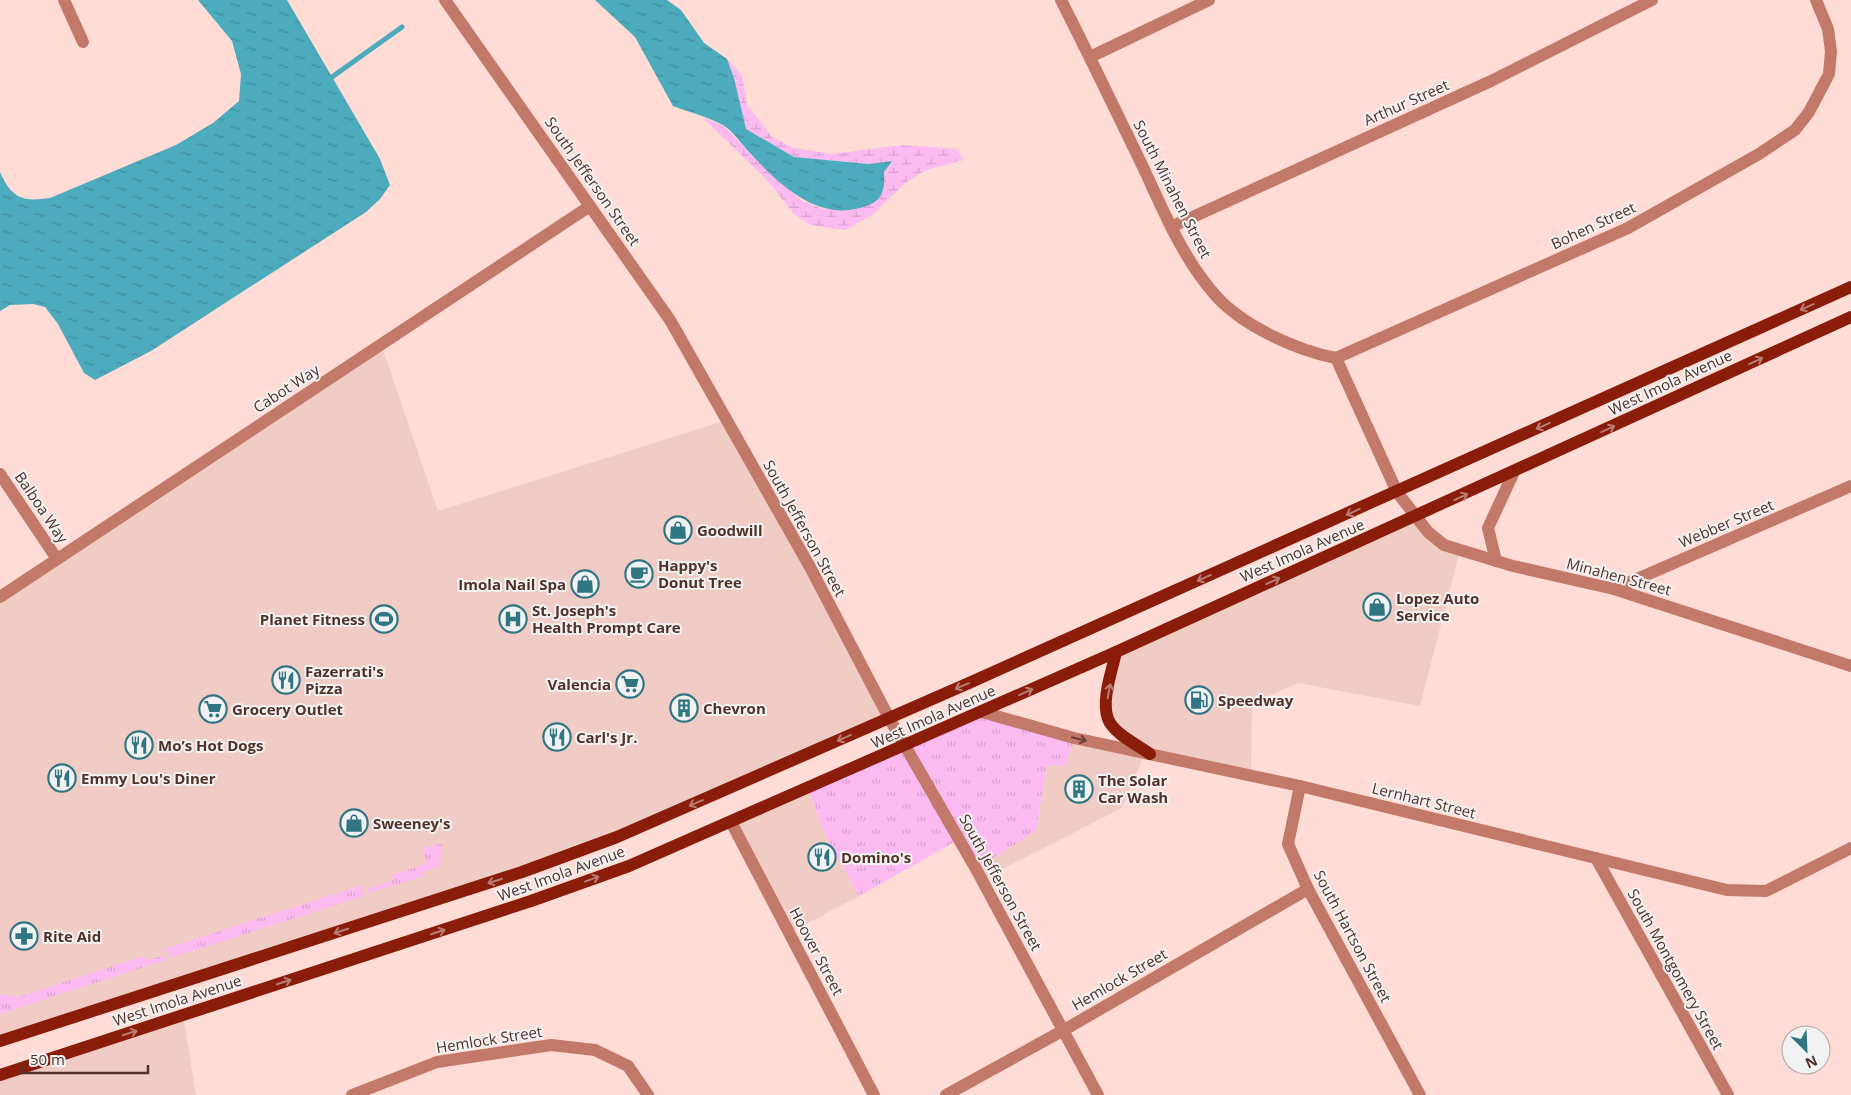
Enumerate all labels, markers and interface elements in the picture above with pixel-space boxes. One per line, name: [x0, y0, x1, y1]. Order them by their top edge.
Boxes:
street label: Arthur Street: [1360, 74, 1452, 130]
street label: South Jefferson Street: [541, 113, 645, 249]
street label: South Minahen Street: [1130, 117, 1216, 261]
street label: Bohen Street: [1547, 197, 1639, 253]
one-way arrow: [1800, 302, 1815, 312]
street label: West Imola Avenue: [1605, 345, 1735, 419]
one-way arrow: [1748, 356, 1763, 365]
street label: Cabot Way: [249, 359, 323, 417]
one-way arrow: [1536, 421, 1551, 431]
one-way arrow: [1600, 424, 1615, 433]
street label: South Jefferson Street: [759, 456, 851, 600]
street label: Balboa Way: [11, 467, 73, 547]
one-way arrow: [1453, 491, 1468, 501]
street label: Webber Street: [1676, 494, 1776, 552]
one-way arrow: [1346, 507, 1361, 517]
street label: West Imola Avenue: [1237, 514, 1367, 586]
shop icon: Goodwill: [663, 515, 693, 545]
place label: Goodwill: [697, 520, 763, 540]
street label: Minahen Street: [1565, 552, 1673, 600]
place label: Happy's Donut Tree: [658, 555, 742, 592]
cafe icon: Happy's Donut Tree: [624, 559, 654, 589]
shop icon: Imola Nail Spa: [570, 569, 600, 599]
one-way arrow: [1197, 573, 1212, 583]
place label: Imola Nail Spa: [458, 574, 566, 594]
one-way arrow: [1265, 576, 1280, 586]
place label: Lopez Auto Service: [1396, 588, 1479, 625]
shop icon: Lopez Auto Service: [1362, 592, 1392, 622]
place label: St. Joseph's Health Prompt Care: [532, 600, 681, 637]
sports icon: Planet Fitness: [369, 604, 399, 634]
hospital icon: St. Joseph's Health Prompt Care: [498, 604, 528, 634]
place label: Planet Fitness: [260, 609, 365, 629]
place label: Fazerrati's Pizza: [305, 661, 384, 698]
restaurant icon: Fazerrati's Pizza: [271, 665, 301, 695]
supermarket icon: Valencia: [615, 669, 645, 699]
place label: Valencia: [548, 674, 611, 694]
street label: West Imola Avenue: [868, 680, 998, 752]
one-way arrow: [955, 681, 970, 691]
one-way arrow: [1104, 683, 1114, 699]
fuel station icon: Speedway: [1184, 685, 1214, 715]
one-way arrow: [1018, 687, 1033, 697]
place label: Speedway: [1218, 690, 1294, 710]
building icon: Chevron: [669, 693, 699, 723]
supermarket icon: Grocery Outlet: [198, 694, 228, 724]
place label: Chevron: [703, 698, 766, 718]
place label: Grocery Outlet: [232, 699, 344, 719]
restaurant icon: Carl's Jr.: [542, 722, 572, 752]
place label: Carl's Jr.: [576, 727, 637, 747]
restaurant icon: Mo’s Hot Dogs: [124, 730, 154, 760]
one-way arrow: [837, 733, 852, 743]
place label: Mo’s Hot Dogs: [158, 735, 264, 755]
one-way arrow: [1071, 735, 1087, 744]
restaurant icon: Emmy Lou's Diner: [47, 763, 77, 793]
place label: Emmy Lou's Diner: [81, 768, 216, 788]
place label: The Solar Car Wash: [1098, 770, 1168, 807]
building icon: The Solar Car Wash: [1064, 774, 1094, 804]
street label: Lernhart Street: [1370, 777, 1478, 823]
one-way arrow: [689, 799, 704, 809]
shop icon: Sweeney's: [339, 808, 369, 838]
street label: South Jefferson Street: [955, 810, 1047, 954]
place label: Sweeney's: [373, 813, 451, 833]
street label: West Imola Avenue: [495, 841, 627, 905]
restaurant icon: Domino's: [807, 842, 837, 872]
place label: Domino's: [841, 847, 911, 867]
street label: South Hartson Street: [1310, 866, 1396, 1006]
one-way arrow: [584, 874, 599, 883]
one-way arrow: [487, 876, 503, 886]
street label: South Montgomery Street: [1623, 885, 1729, 1053]
street label: Hoover Street: [785, 904, 849, 998]
pharmacy icon: Rite Aid: [9, 921, 39, 951]
place label: Rite Aid: [43, 926, 101, 946]
one-way arrow: [333, 926, 349, 936]
one-way arrow: [430, 927, 446, 936]
street label: Hemlock Street: [1068, 944, 1170, 1014]
street label: West Imola Avenue: [110, 970, 244, 1030]
one-way arrow: [276, 977, 292, 987]
street label: Hemlock Street: [435, 1021, 543, 1057]
north arrow: [1781, 1025, 1831, 1075]
one-way arrow: [121, 1028, 137, 1037]
scale bar: [22, 1042, 149, 1074]
text: 50 m: [30, 1049, 65, 1069]
text: N: [1802, 1051, 1821, 1073]

